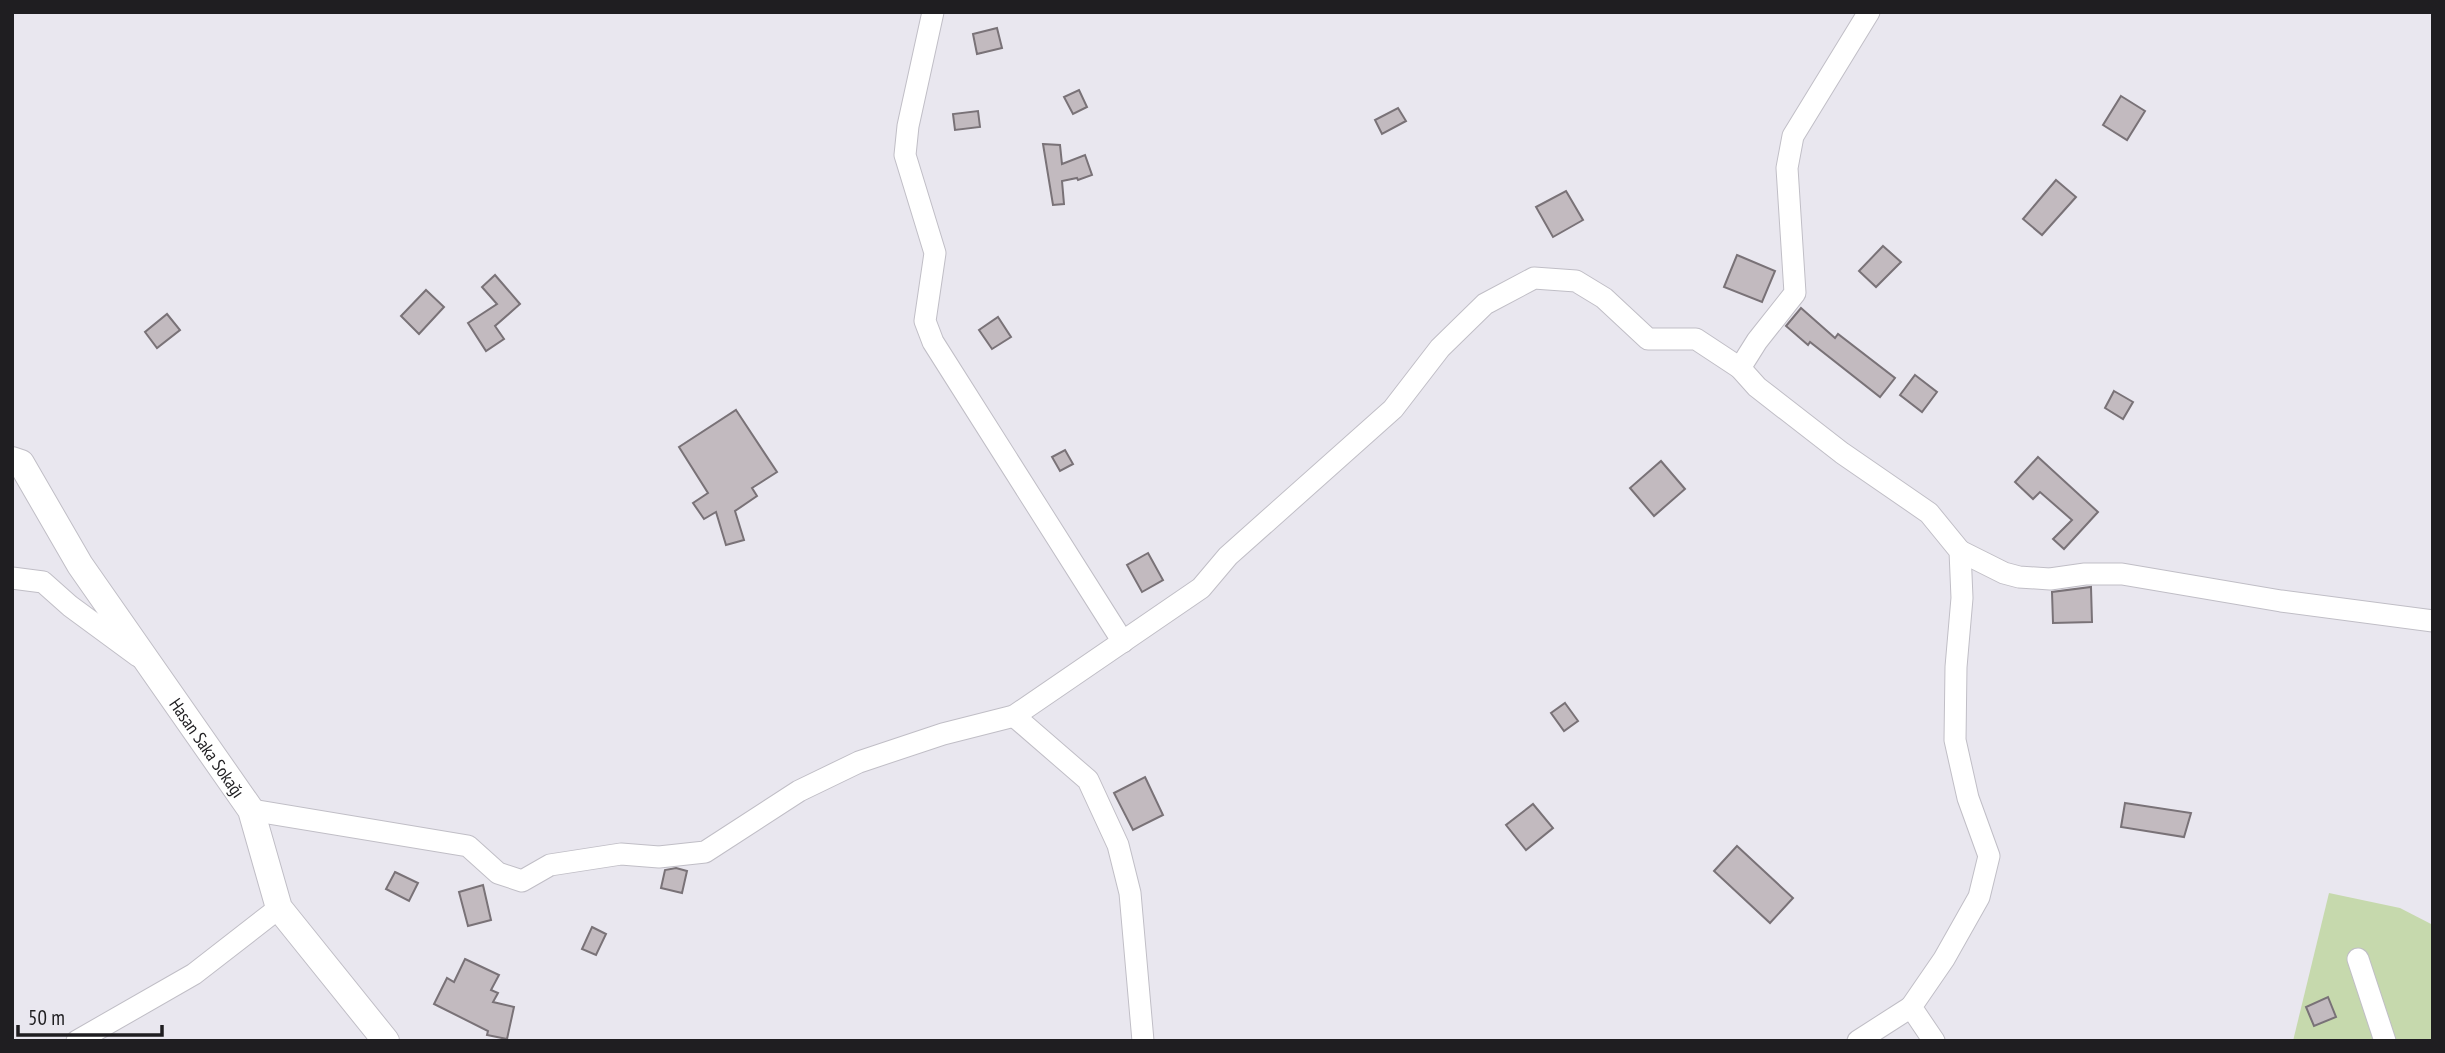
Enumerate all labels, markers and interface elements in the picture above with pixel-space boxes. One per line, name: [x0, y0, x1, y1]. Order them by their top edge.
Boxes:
street label: Hasan Saka Sokağı: [165, 693, 250, 802]
scale bar: [18, 993, 161, 1038]
text: 50 m: [28, 1004, 65, 1031]

